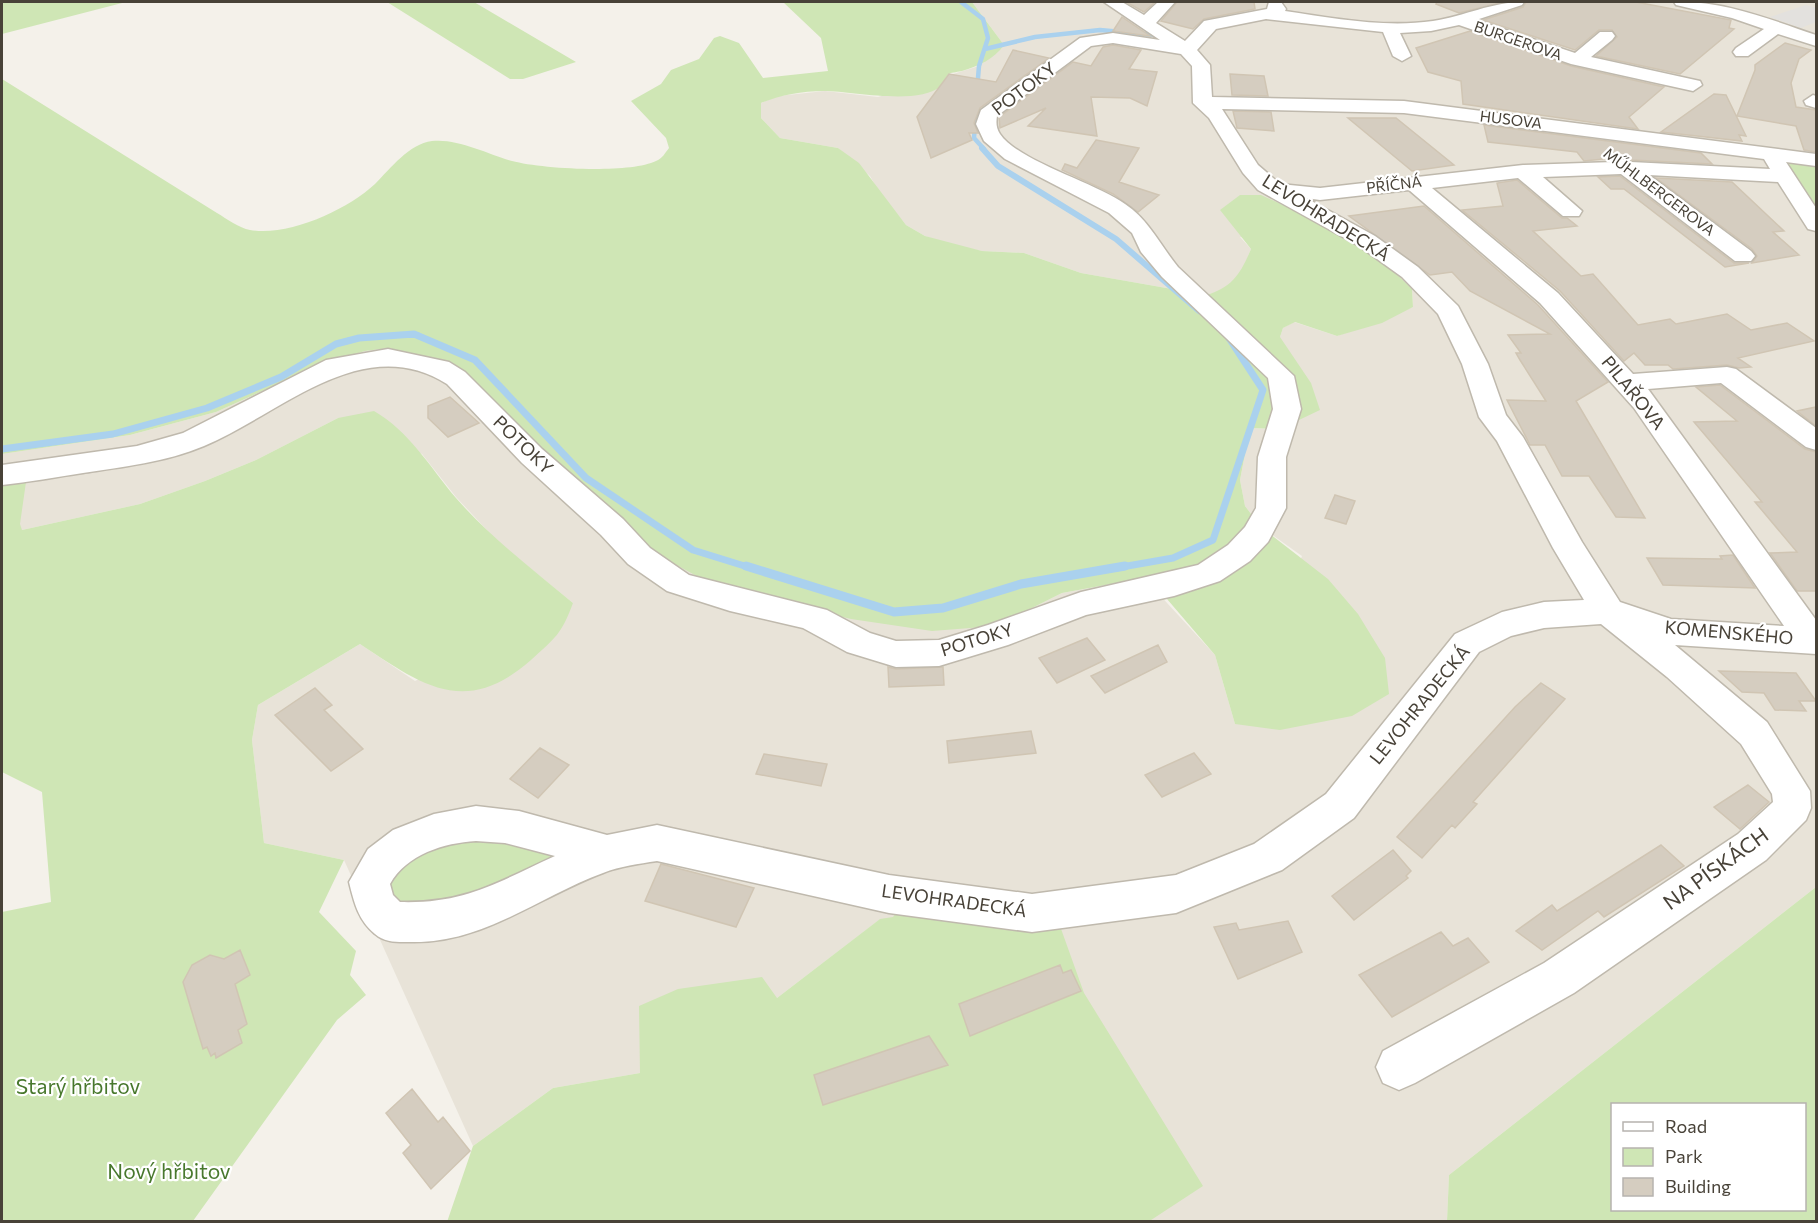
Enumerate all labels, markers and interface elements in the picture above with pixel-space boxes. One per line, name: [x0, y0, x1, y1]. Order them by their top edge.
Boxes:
street label: BURGEROVA: [1472, 17, 1565, 63]
street label: POTOKY: [987, 57, 1060, 120]
street label: HUSOVA: [1479, 106, 1543, 132]
street label: MŰHLBERGEROVA: [1600, 143, 1719, 239]
street label: LEVOHRADECKÁ: [1259, 169, 1394, 265]
street label: PŘÍČNÁ: [1365, 171, 1423, 196]
street label: PILAŘOVA: [1597, 351, 1670, 434]
street label: POTOKY: [489, 410, 558, 478]
street label: KOMENSKÉHO: [1664, 615, 1794, 649]
street label: POTOKY: [938, 617, 1016, 661]
street label: LEVOHRADECKÁ: [1365, 641, 1474, 768]
street label: NA PÍSKÁCH: [1658, 821, 1773, 914]
street label: LEVOHRADECKÁ: [880, 879, 1028, 921]
park label: Starý hřbitov: [16, 1073, 141, 1098]
legend: [1611, 1103, 1806, 1211]
text: Road: [1665, 1115, 1707, 1137]
text: Park: [1665, 1145, 1703, 1167]
park label: Nový hřbitov: [107, 1158, 231, 1183]
text: Building: [1665, 1175, 1731, 1197]

